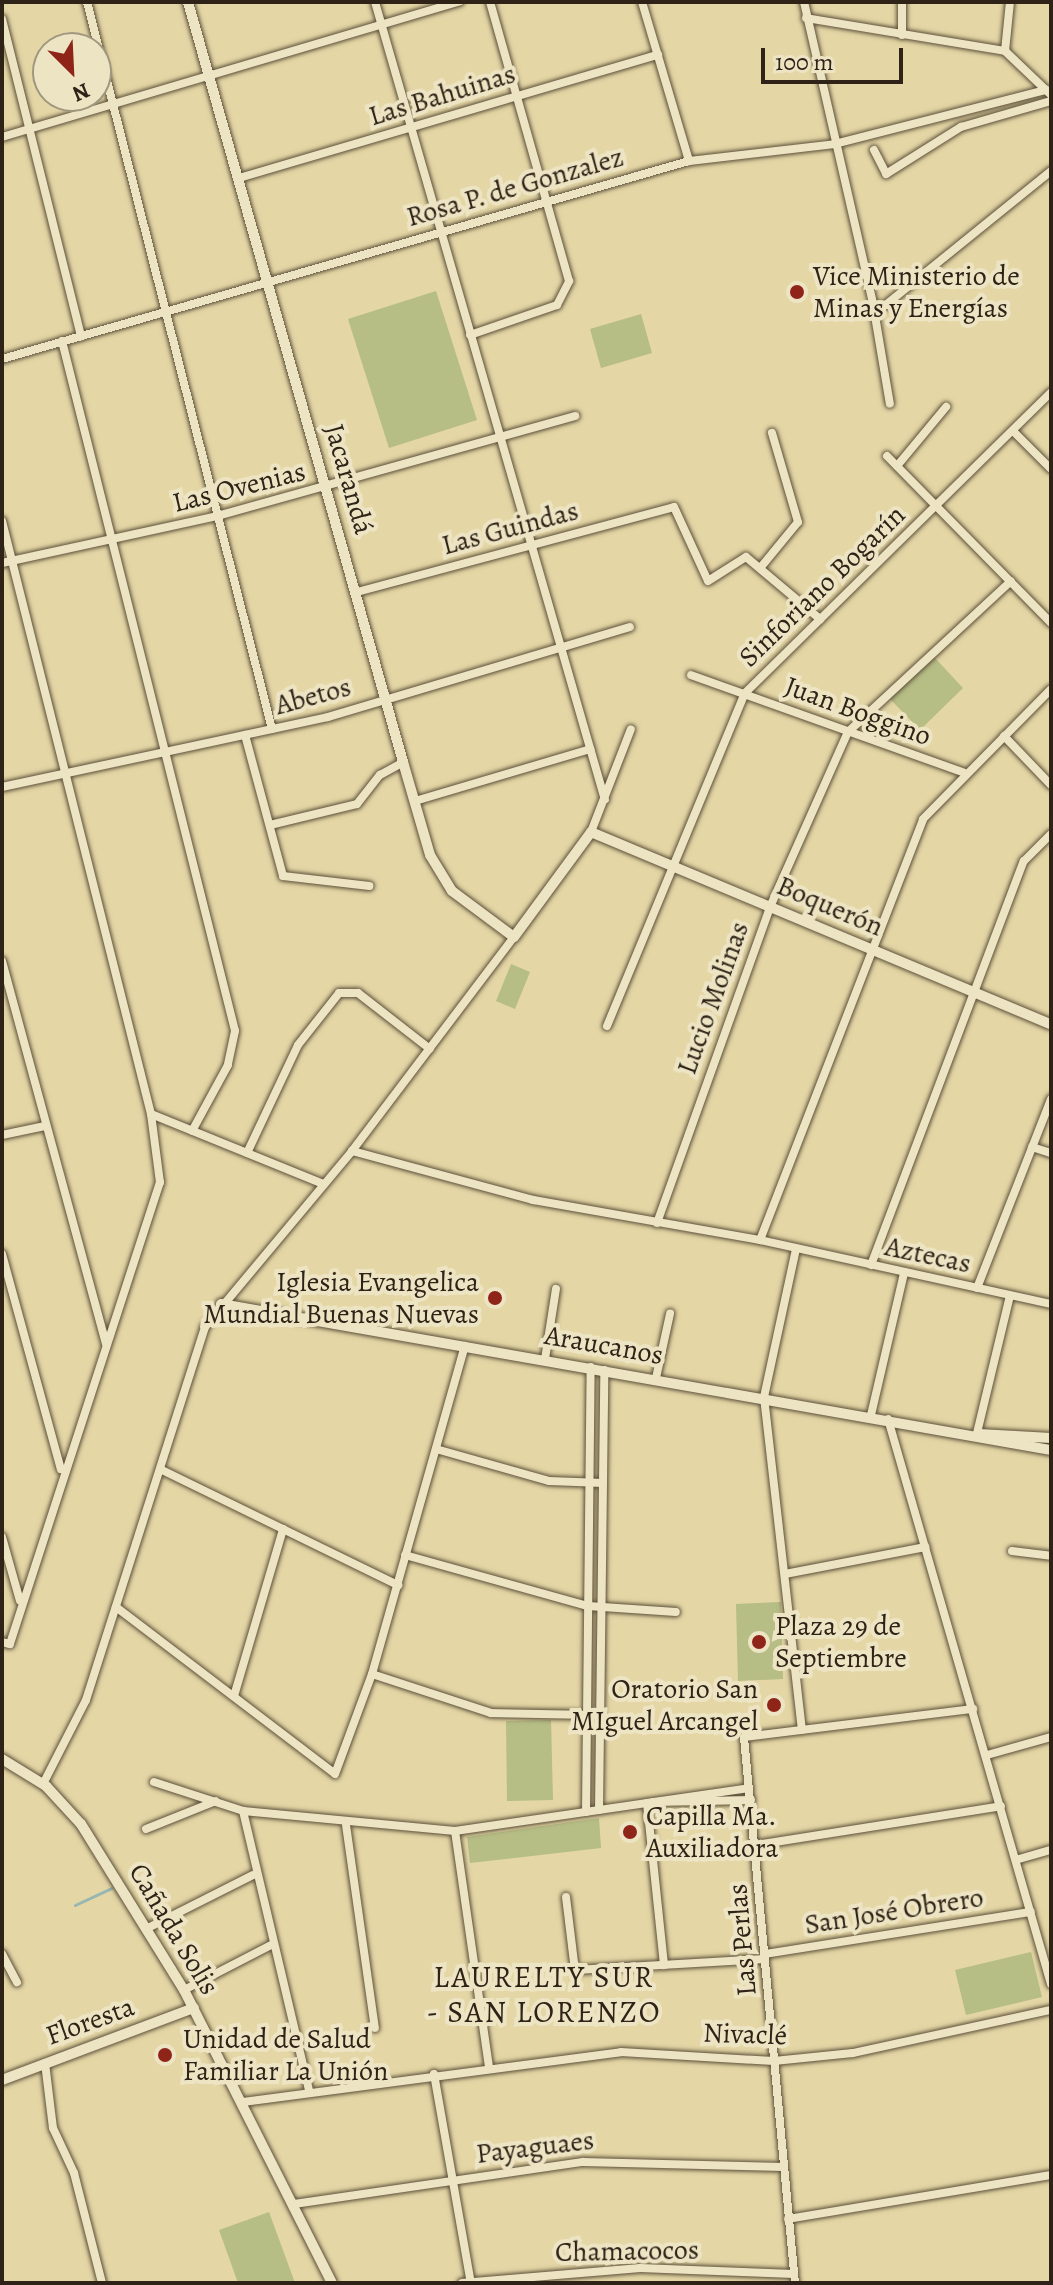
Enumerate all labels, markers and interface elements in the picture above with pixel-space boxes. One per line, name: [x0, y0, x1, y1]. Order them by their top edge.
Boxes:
north arrow: [32, 32, 112, 112]
scale bar: [765, 32, 907, 82]
text: 100 m: [775, 46, 834, 78]
street label: Las Bahuinas: [365, 57, 519, 133]
text: N: [68, 75, 94, 109]
street label: Rosa P. de Gonzalez: [402, 140, 628, 234]
place label: Vice Ministerio de Minas y Energías: [813, 259, 1020, 325]
marker: Vice Ministerio de Minas y Energías: [788, 283, 806, 301]
street label: Jacarandá: [317, 420, 381, 538]
street label: Las Ovenias: [169, 454, 309, 520]
street label: Las Guindas: [438, 494, 582, 562]
street label: Sinforiano Bogarín: [732, 498, 912, 674]
street label: Juan Boggino: [780, 669, 936, 753]
street label: Abetos: [271, 670, 355, 722]
street label: Boquerón: [772, 869, 888, 943]
street label: Lucio Molinas: [670, 917, 756, 1079]
street label: Aztecas: [882, 1230, 974, 1280]
place label: Iglesia Evangelica Mundial Buenas Nuevas: [203, 1265, 479, 1331]
marker: Iglesia Evangelica Mundial Buenas Nuevas: [486, 1289, 504, 1307]
street label: Araucanos: [542, 1318, 666, 1372]
place label: Plaza 29 de Septiembre: [775, 1609, 907, 1675]
marker: Plaza 29 de Septiembre: [750, 1633, 768, 1651]
place label: Oratorio San MIguel Arcangel: [571, 1672, 758, 1738]
marker: Oratorio San MIguel Arcangel: [765, 1696, 783, 1714]
place label: Capilla Ma. Auxiliadora: [646, 1799, 778, 1865]
marker: Capilla Ma. Auxiliadora: [621, 1823, 639, 1841]
street label: Cañada Solis: [122, 1857, 226, 2001]
street label: San José Obrero: [802, 1880, 986, 1942]
street label: Las Perlas: [720, 1882, 764, 1998]
district label: LAURELTY SUR - SAN LORENZO: [426, 1959, 662, 2030]
street label: Floresta: [41, 1990, 139, 2052]
street label: Nivaclé: [702, 2016, 788, 2052]
place label: Unidad de Salud Familiar La Unión: [183, 2022, 388, 2088]
marker: Unidad de Salud Familiar La Unión: [154, 2044, 176, 2066]
street label: Payaguaes: [474, 2123, 596, 2171]
street label: Chamacocos: [555, 2233, 699, 2269]

